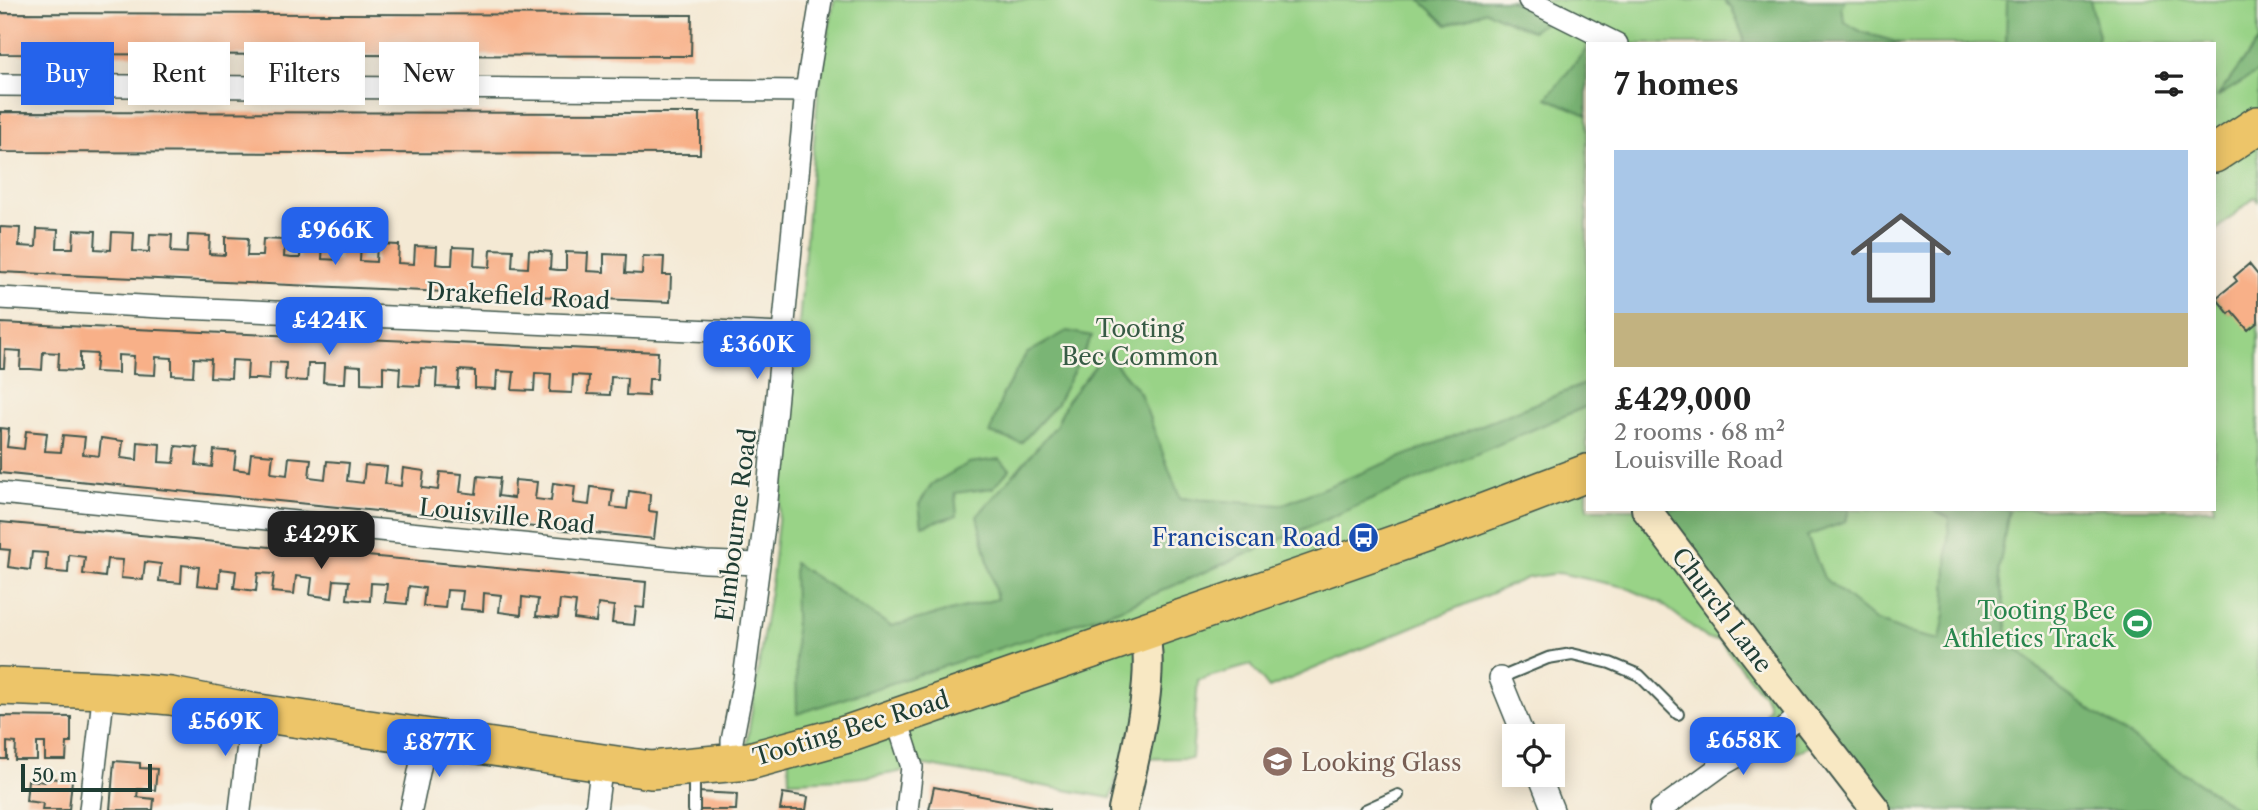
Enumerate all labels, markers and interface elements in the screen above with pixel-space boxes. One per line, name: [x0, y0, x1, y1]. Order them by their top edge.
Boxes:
chip: Buy: [21, 42, 114, 105]
chip: Rent: [128, 42, 230, 105]
chip: Filters: [244, 42, 365, 105]
chip: New: [379, 42, 479, 105]
icon: filters: [2150, 65, 2188, 103]
text: 7 homes: [1614, 66, 1739, 103]
icon: home: [1838, 195, 1964, 321]
pin: £966K: [286, 208, 384, 267]
text: £966K: [297, 216, 373, 244]
street label: Drakefield Road: [425, 277, 611, 315]
pin: £424K: [280, 298, 378, 357]
text: £424K: [292, 306, 366, 334]
park label: Tooting Bec Common: [1062, 314, 1218, 371]
pin: £360K: [708, 322, 806, 381]
text: £360K: [719, 330, 795, 358]
text: £429,000: [1614, 381, 1752, 418]
text: 2 rooms · 68 m²: [1614, 418, 1785, 446]
street label: Elmbourne Road: [710, 426, 762, 623]
text: Louisville Road: [1614, 446, 1783, 474]
street label: Louisville Road: [418, 492, 597, 540]
pin: £429K: [272, 512, 370, 571]
text: £429K: [284, 520, 358, 548]
bus stop icon: Franciscan Road: [1347, 520, 1381, 554]
place label: Franciscan Road: [1151, 523, 1341, 552]
street label: Church Lane: [1666, 542, 1778, 678]
place label: Tooting Bec Athletics Track: [1942, 596, 2116, 653]
sports icon: Tooting Bec Athletics Track: [2121, 607, 2155, 641]
street label: Tooting Bec Road: [749, 684, 953, 772]
pin: £569K: [176, 698, 274, 758]
text: £569K: [188, 707, 262, 735]
pin: £658K: [1694, 718, 1792, 777]
pin: £877K: [390, 720, 488, 779]
map controls: [1502, 724, 1565, 787]
button: locate: [1502, 724, 1565, 787]
text: £658K: [1706, 726, 1780, 754]
text: £877K: [403, 728, 475, 756]
school or university icon: Looking Glass: [1261, 745, 1295, 779]
place label: Looking Glass: [1301, 748, 1461, 777]
scale bar: [21, 761, 152, 793]
text: 50 m: [32, 764, 77, 787]

